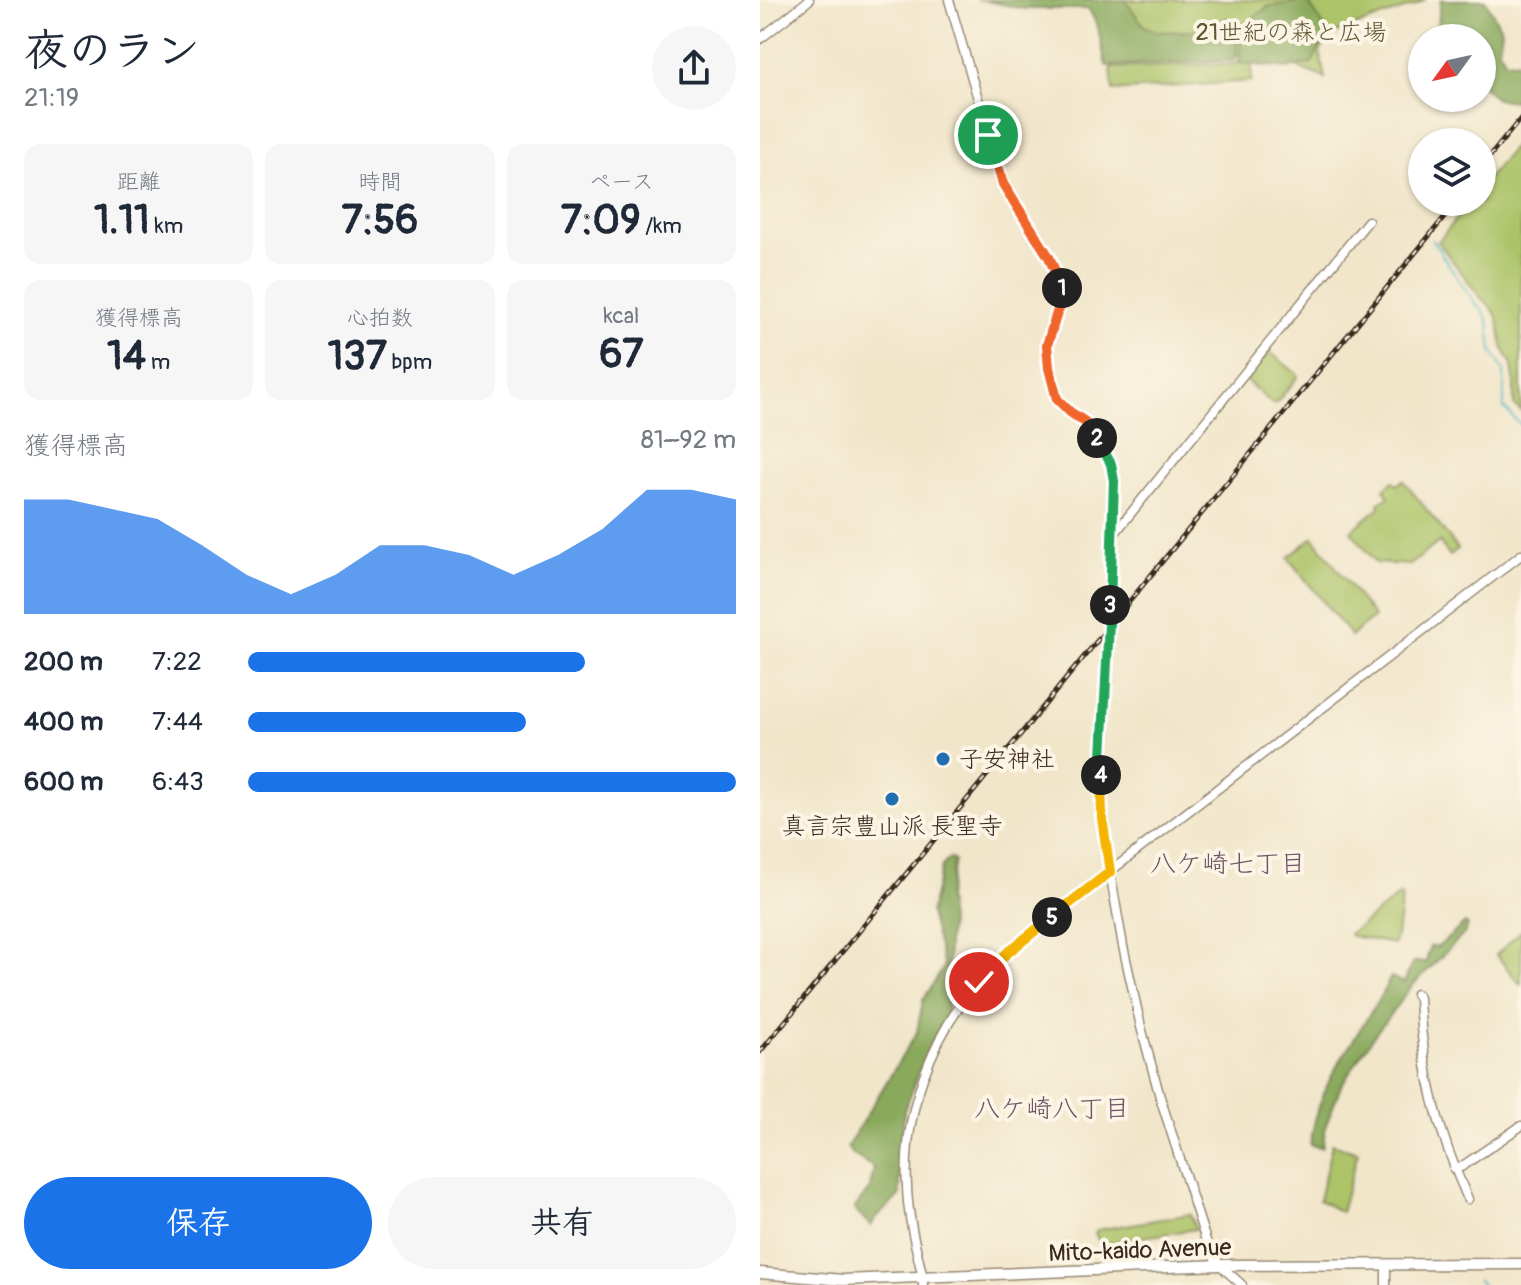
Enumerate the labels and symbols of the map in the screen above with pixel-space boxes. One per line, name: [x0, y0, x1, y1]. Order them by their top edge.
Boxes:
park label: 21世紀の森と広場: [1196, 18, 1386, 47]
north arrow: [1408, 24, 1496, 112]
pin: [954, 101, 1022, 169]
pin: 1: [1042, 268, 1082, 308]
pin: 2: [1077, 418, 1117, 458]
pin: 3: [1090, 585, 1130, 625]
place label: 子安神社: [959, 745, 1055, 774]
marker: 子安神社: [934, 750, 952, 768]
pin: 4: [1081, 755, 1121, 795]
marker: 真言宗豊山派 長聖寺: [883, 790, 901, 808]
place label: 真言宗豊山派 長聖寺: [781, 812, 1003, 841]
district label: 八ケ崎七丁目: [1150, 848, 1306, 880]
pin: 5: [1032, 897, 1072, 937]
pin: [945, 948, 1013, 1016]
district label: 八ケ崎八丁目: [974, 1093, 1130, 1125]
street label: Mito-kaido Avenue: [1048, 1233, 1232, 1268]

